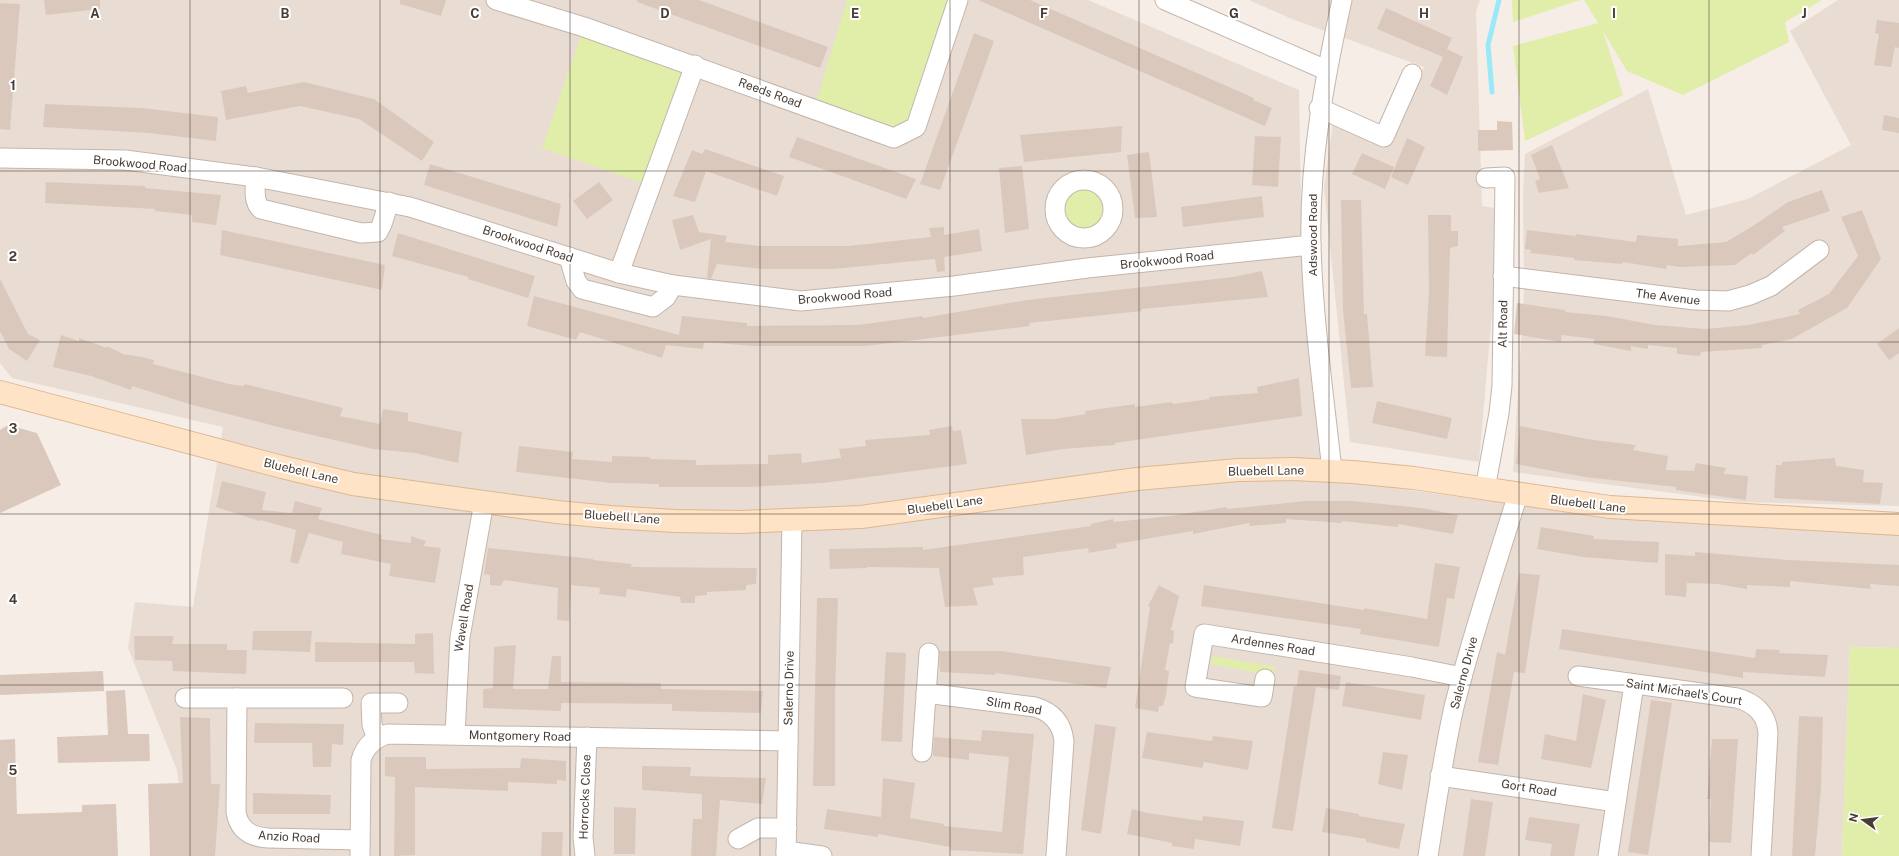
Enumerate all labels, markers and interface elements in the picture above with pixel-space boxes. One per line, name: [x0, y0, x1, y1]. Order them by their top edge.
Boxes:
text: A: [90, 6, 100, 21]
text: B: [281, 6, 290, 21]
text: C: [470, 6, 480, 21]
text: D: [660, 6, 670, 21]
text: E: [851, 6, 859, 21]
text: F: [1040, 6, 1048, 21]
text: G: [1229, 6, 1239, 21]
text: H: [1419, 6, 1429, 21]
text: I: [1612, 6, 1616, 21]
text: J: [1801, 6, 1807, 21]
street label: Reeds Road: [737, 75, 803, 111]
text: 1: [10, 78, 16, 93]
street label: Brookwood Road: [92, 153, 188, 175]
street label: Adswood Road: [1306, 194, 1320, 276]
street label: Brookwood Road: [481, 223, 575, 265]
street label: Brookwood Road: [1119, 248, 1215, 272]
text: 2: [9, 249, 17, 264]
street label: Brookwood Road: [797, 285, 893, 307]
street label: The Avenue: [1635, 286, 1701, 308]
street label: Alt Road: [1496, 300, 1510, 348]
text: 3: [9, 421, 18, 436]
street label: Bluebell Lane: [262, 456, 340, 486]
street label: Bluebell Lane: [1228, 463, 1304, 479]
street label: Bluebell Lane: [1549, 492, 1627, 516]
street label: Bluebell Lane: [906, 493, 984, 517]
street label: Bluebell Lane: [583, 507, 661, 527]
street label: Wavell Road: [452, 583, 476, 653]
text: 4: [9, 592, 18, 607]
street label: Ardennes Road: [1230, 631, 1316, 659]
street label: Salerno Drive: [1448, 635, 1480, 711]
street label: Salerno Drive: [781, 650, 797, 725]
street label: Saint Michael's Court: [1625, 676, 1744, 708]
street label: Slim Road: [985, 694, 1043, 718]
street label: Montgomery Road: [469, 728, 571, 744]
street label: Horrocks Close: [577, 754, 593, 840]
text: 5: [9, 763, 18, 778]
street label: Gort Road: [1500, 777, 1558, 799]
north arrow: [1843, 800, 1883, 840]
text: N: [1846, 812, 1860, 823]
street label: Anzio Road: [258, 828, 320, 846]

